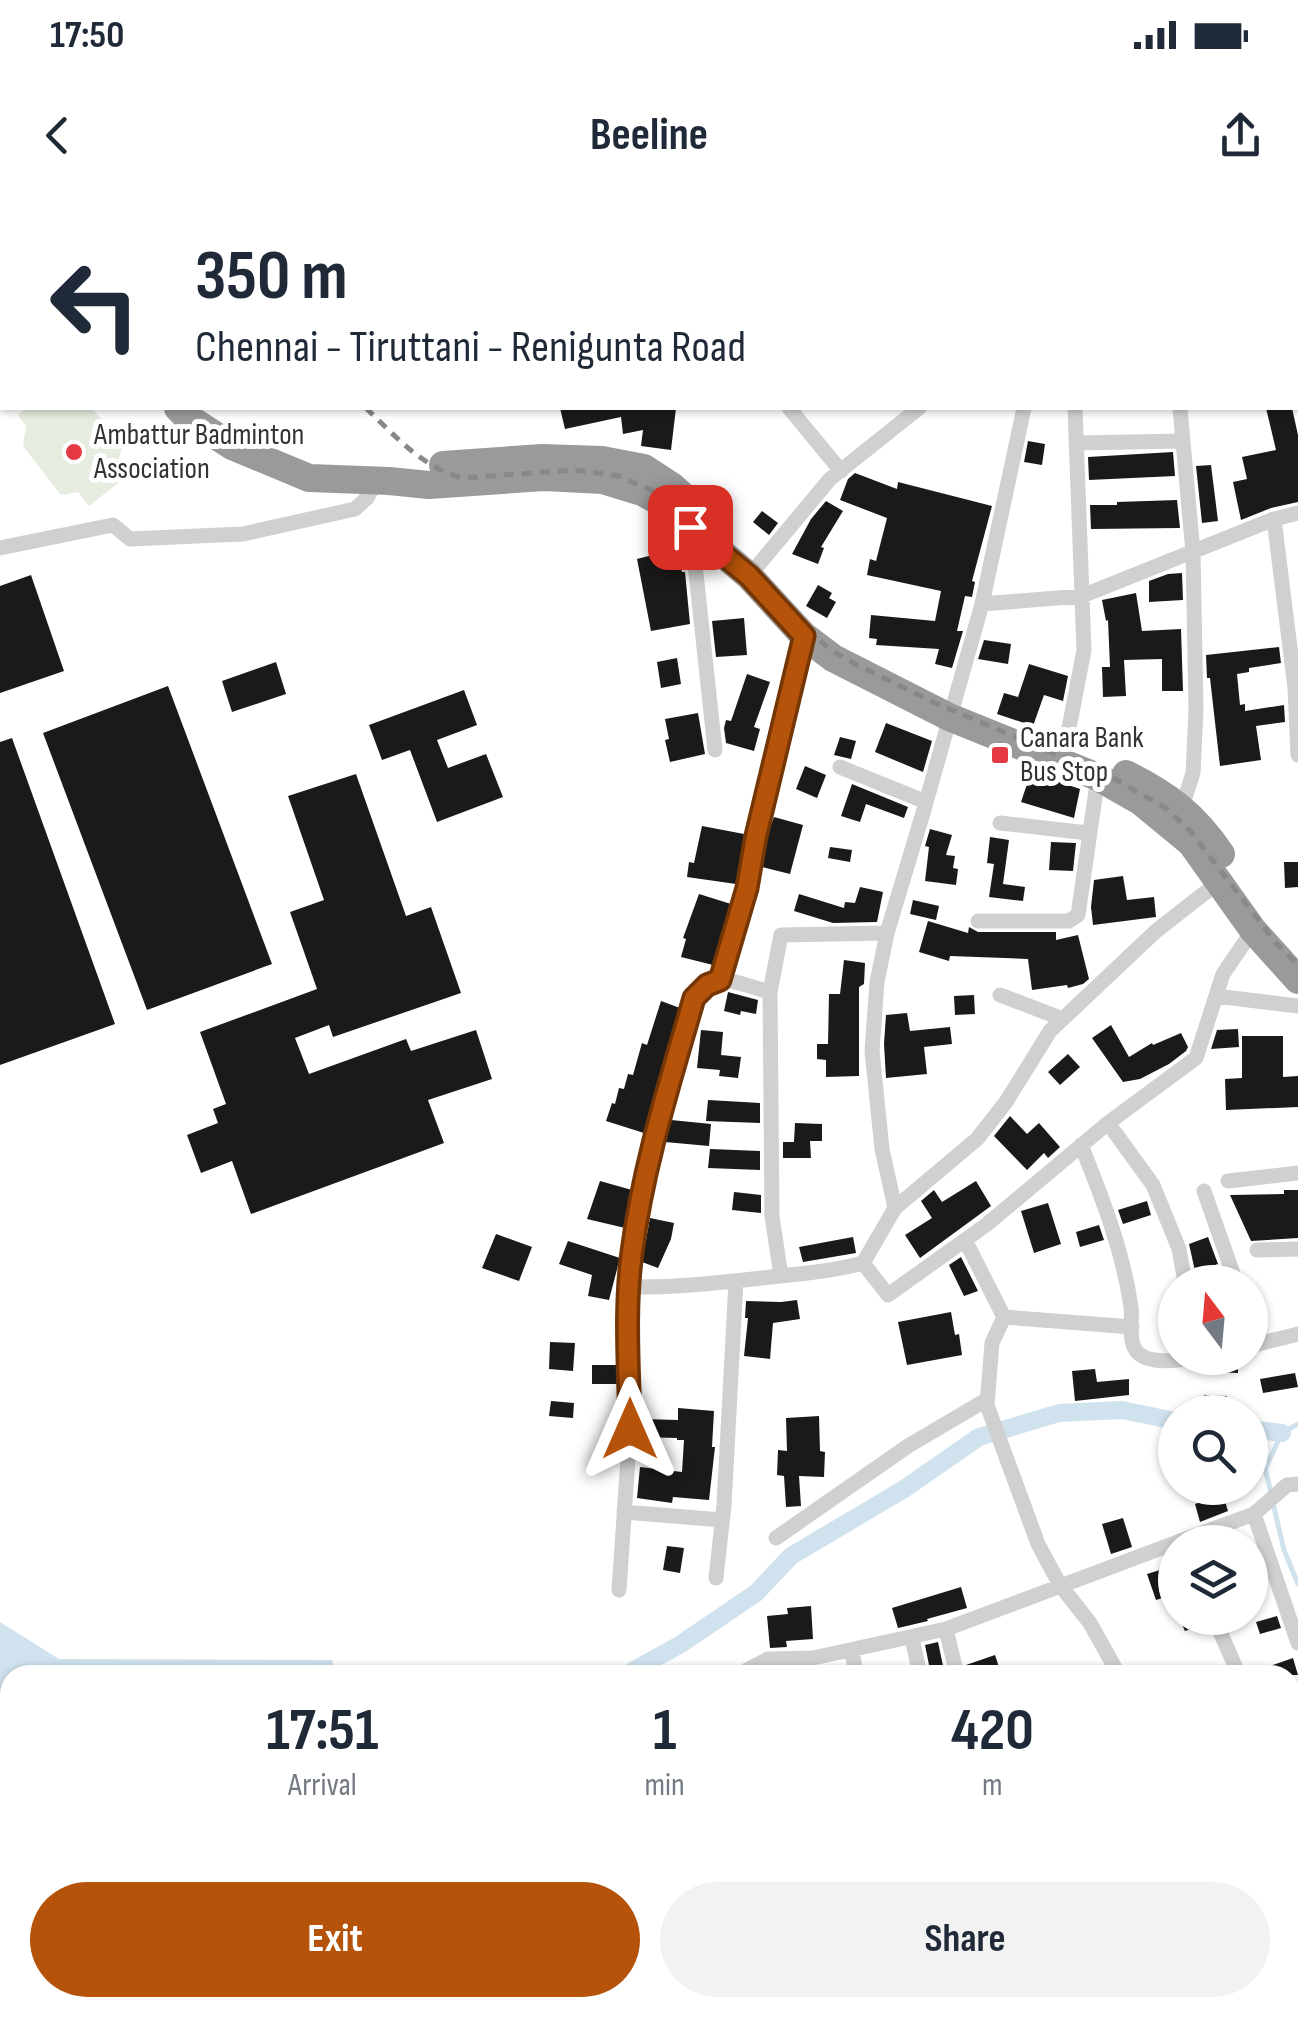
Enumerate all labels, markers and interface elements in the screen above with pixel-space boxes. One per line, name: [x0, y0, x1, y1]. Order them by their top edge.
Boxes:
text: 17:50: [50, 13, 124, 58]
icon: back: [30, 108, 85, 163]
text: Beeline: [590, 108, 708, 163]
icon: share: [1213, 108, 1268, 163]
text: 350 m: [195, 235, 348, 319]
icon: left: [30, 240, 160, 370]
text: Chennai - Tiruttani - Renigunta Road: [195, 320, 746, 375]
place label: Ambattur Badminton Association: [93, 417, 304, 487]
marker: Ambattur Badminton Association: [63, 441, 85, 463]
pin: [648, 485, 733, 570]
icon: arrive: [663, 500, 718, 555]
place label: Canara Bank Bus Stop: [1020, 720, 1144, 790]
marker: Canara Bank Bus Stop: [989, 744, 1011, 766]
north arrow: [1158, 1265, 1268, 1375]
map controls: [1158, 1265, 1268, 1635]
position arrow: [578, 1377, 682, 1481]
button: search: [1158, 1395, 1268, 1505]
button: layers: [1158, 1525, 1268, 1635]
text: 17:51: [266, 1695, 378, 1767]
text: 1: [653, 1695, 676, 1767]
text: 420: [951, 1695, 1034, 1767]
text: Arrival: [288, 1766, 357, 1805]
text: min: [645, 1766, 685, 1805]
text: m: [982, 1766, 1003, 1805]
button: Exit: [30, 1882, 640, 1997]
button: Share: [660, 1882, 1270, 1997]

